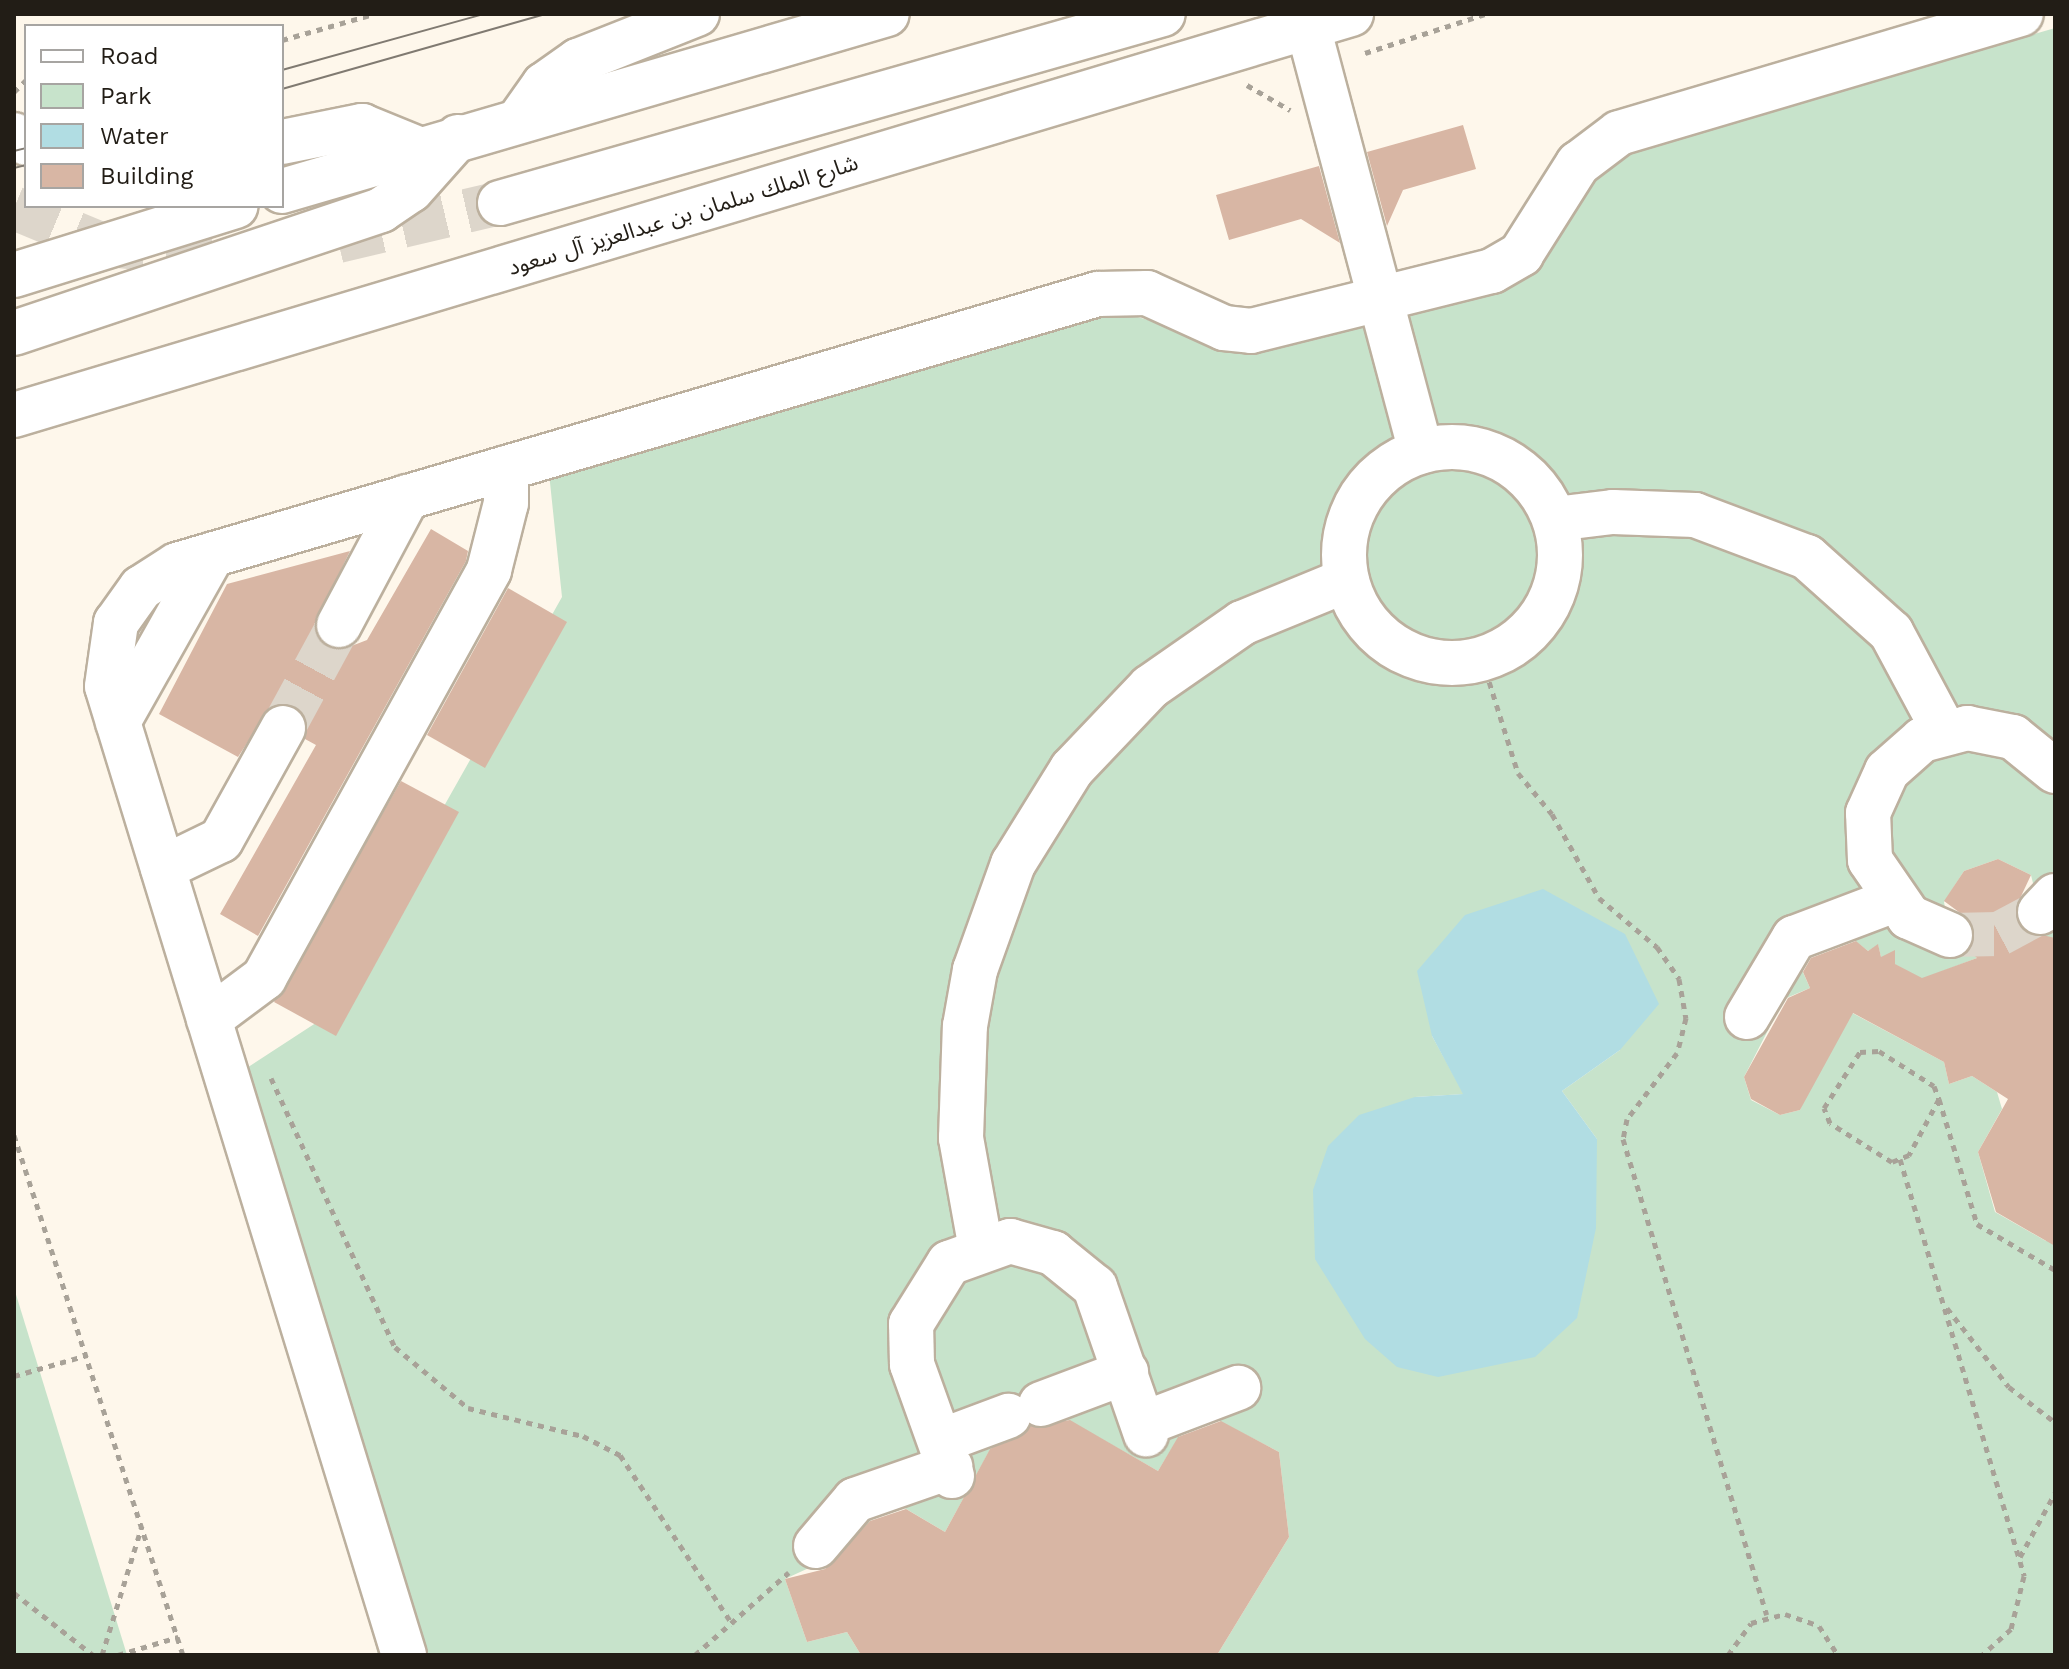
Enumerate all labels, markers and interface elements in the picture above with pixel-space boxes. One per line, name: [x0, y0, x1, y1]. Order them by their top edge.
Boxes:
legend: [24, 24, 284, 208]
text: Road: [100, 42, 159, 70]
text: Park: [100, 82, 152, 110]
text: Water: [100, 122, 169, 150]
street label: شارع الملك سلمان بن عبدالعزيز آل سعود: [505, 149, 861, 281]
text: Building: [100, 162, 193, 190]

